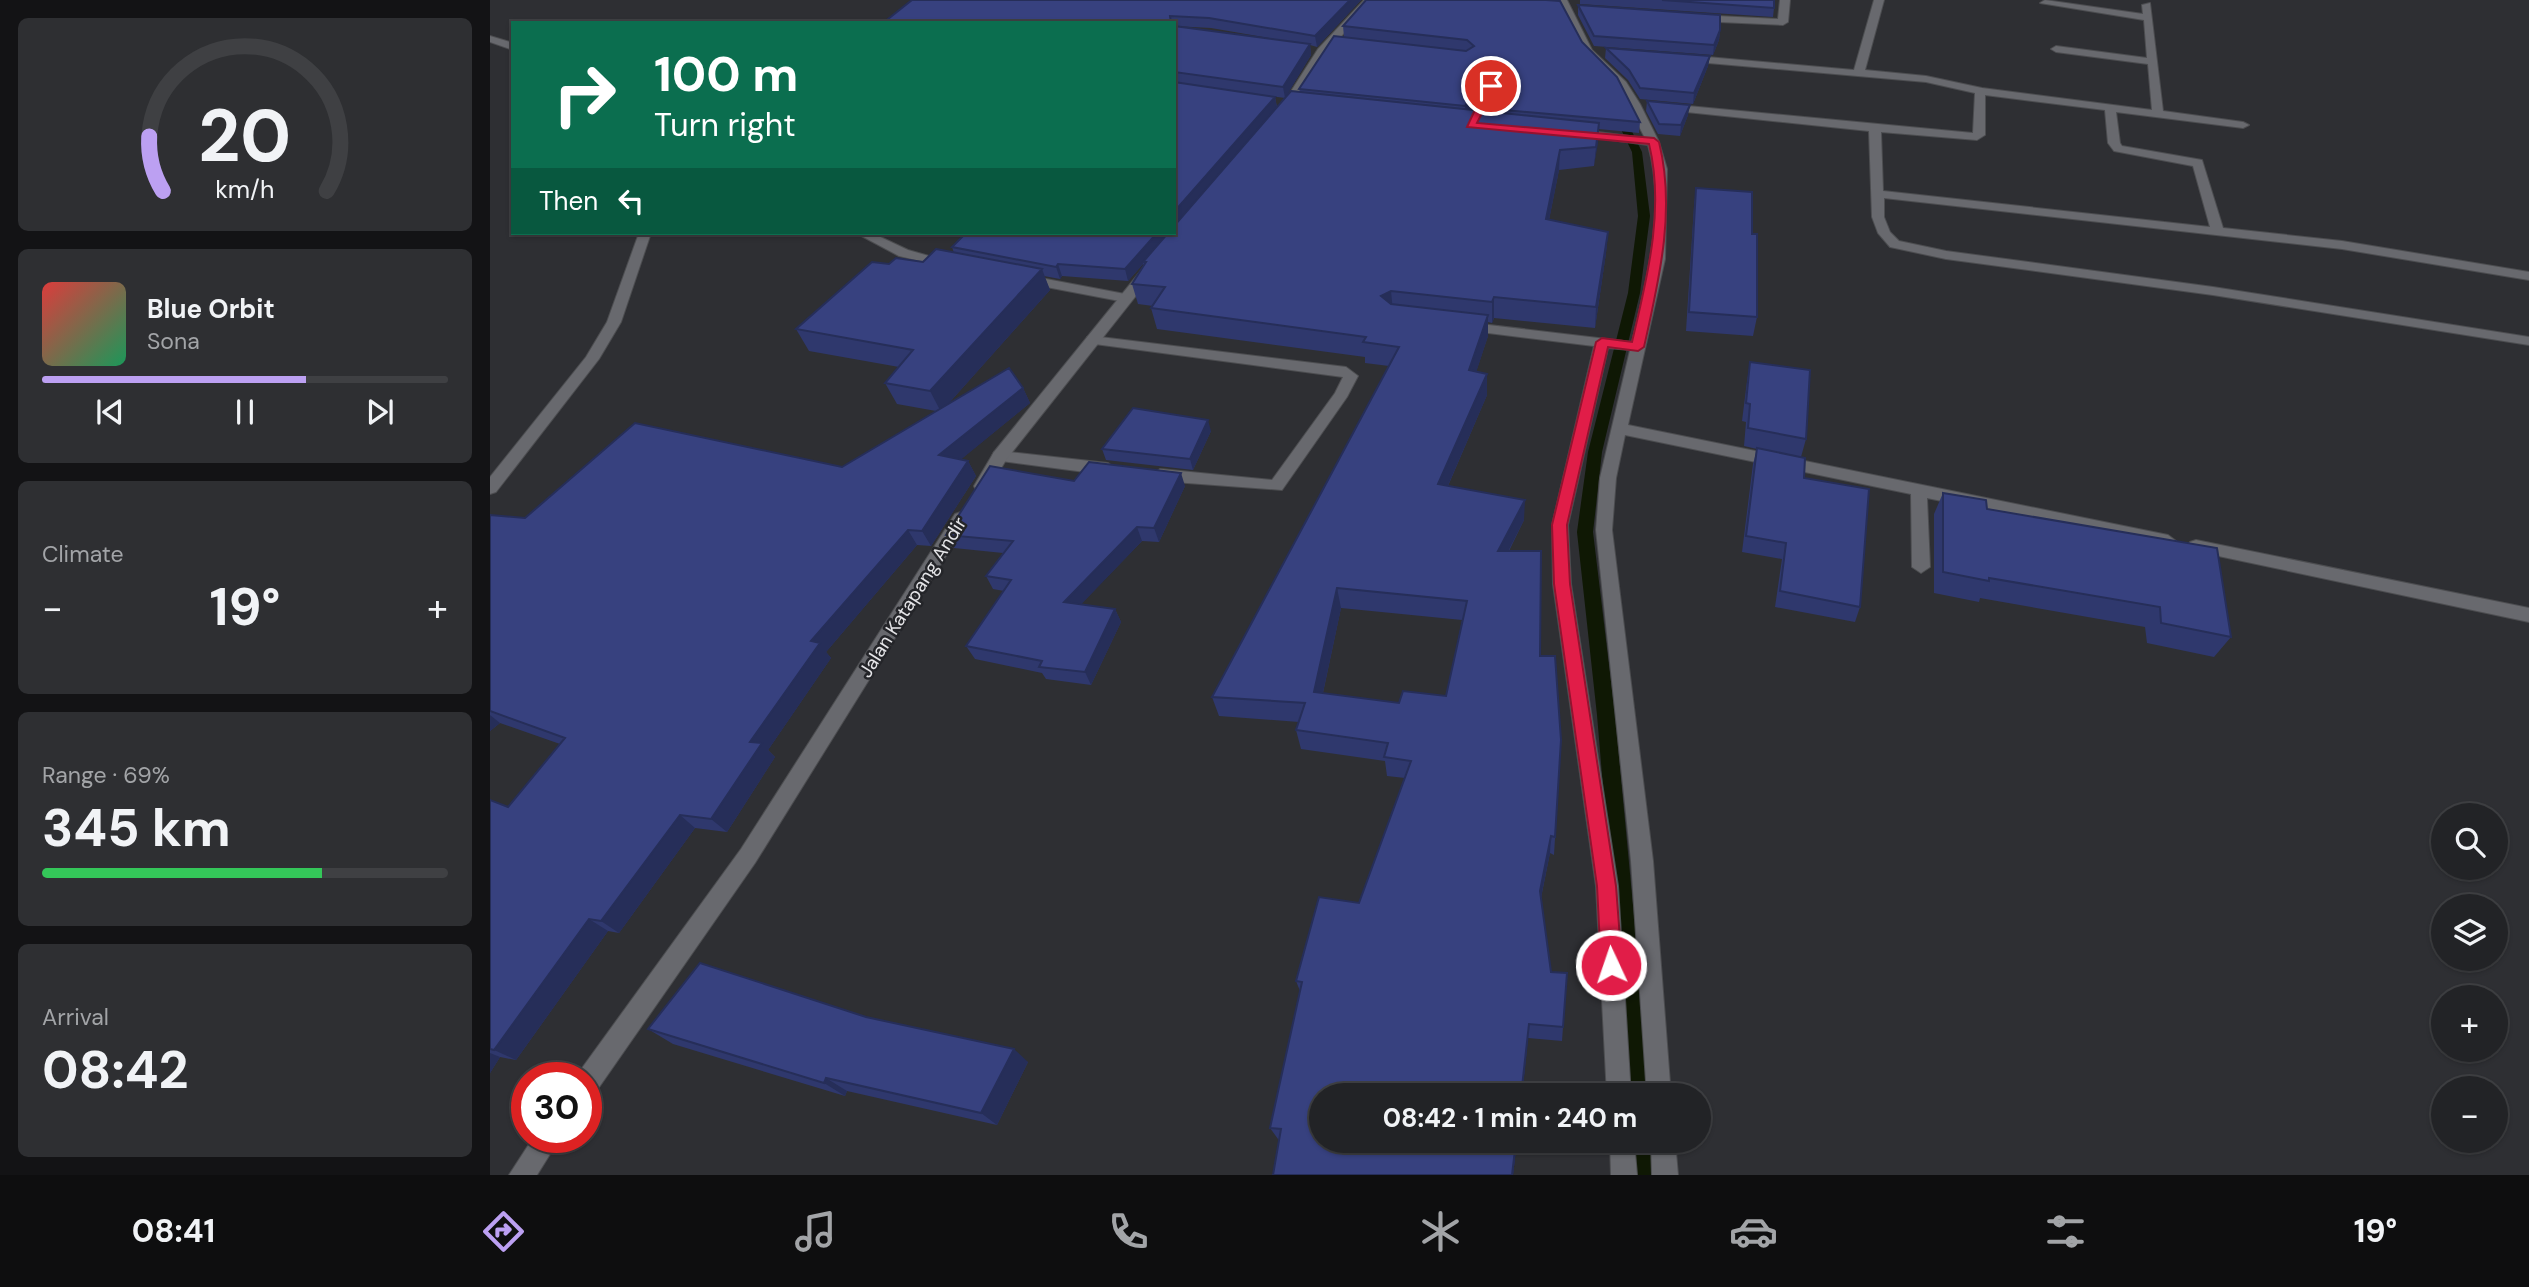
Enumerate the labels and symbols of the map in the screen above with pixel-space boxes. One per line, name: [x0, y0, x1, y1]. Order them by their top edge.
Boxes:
pin: [1461, 56, 1521, 116]
street label: Jalan Katapang Andir: [853, 512, 972, 682]
position arrow: [1574, 928, 1648, 1002]
speed limit sign: 30: [511, 1062, 602, 1153]

